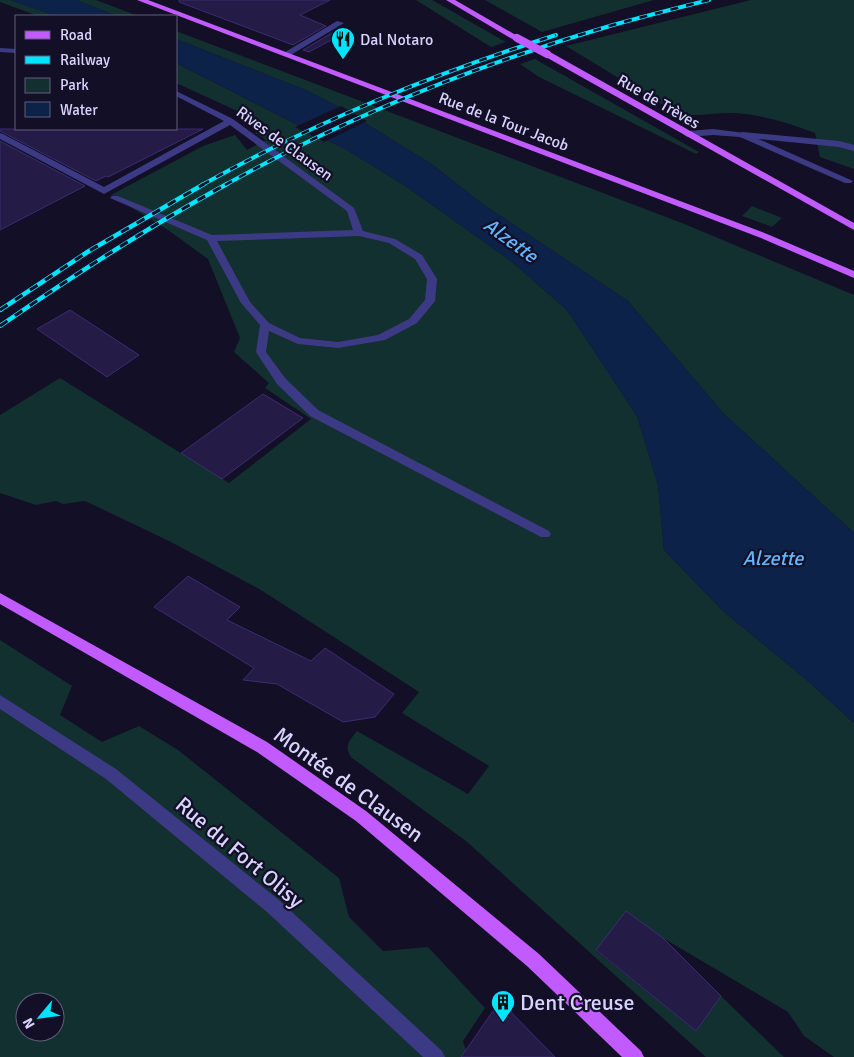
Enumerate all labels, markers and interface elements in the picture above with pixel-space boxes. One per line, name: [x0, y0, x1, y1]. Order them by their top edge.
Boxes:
legend: [15, 15, 178, 130]
text: Road: [60, 26, 92, 44]
restaurant icon: Dal Notaro: [330, 26, 356, 60]
place label: Dal Notaro: [360, 30, 433, 50]
text: Railway: [60, 51, 110, 69]
street label: Rue de Trèves: [614, 70, 703, 134]
text: Park: [60, 76, 89, 94]
street label: Rue de la Tour Jacob: [436, 88, 572, 156]
text: Water: [60, 101, 98, 119]
street label: Rives de Clausen: [232, 102, 337, 186]
water label: Alzette: [479, 212, 543, 269]
water label: Alzette: [743, 546, 804, 571]
street label: Montée de Clausen: [268, 721, 429, 848]
street label: Rue du Fort Olisy: [170, 791, 310, 914]
building icon: Dent Creuse: [490, 989, 516, 1023]
place label: Dent Creuse: [520, 989, 635, 1016]
north arrow: [15, 992, 65, 1042]
text: N: [19, 1015, 39, 1031]

